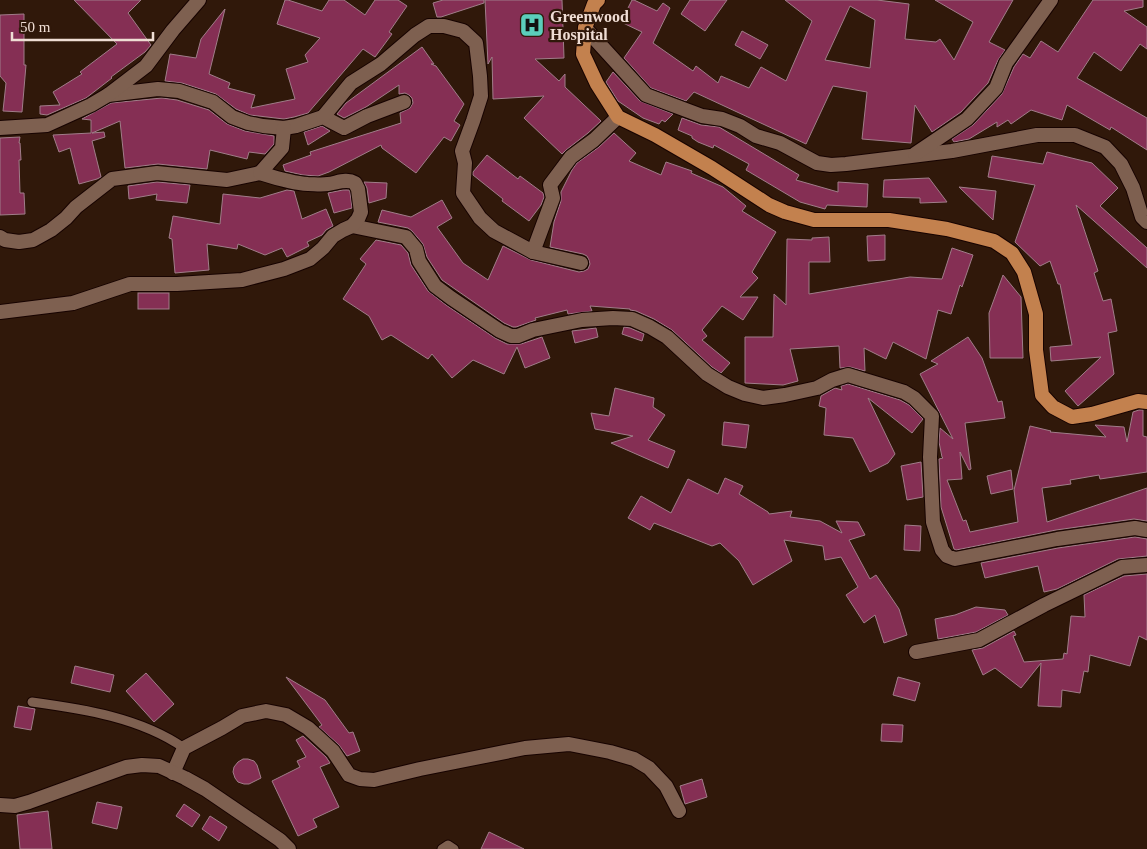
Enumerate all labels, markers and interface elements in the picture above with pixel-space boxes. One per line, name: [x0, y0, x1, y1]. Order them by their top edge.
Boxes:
place label: Greenwood Hospital: [550, 8, 629, 44]
scale bar: [12, 10, 154, 42]
hospital icon: Greenwood Hospital: [519, 12, 545, 38]
text: 50 m: [20, 19, 51, 35]

